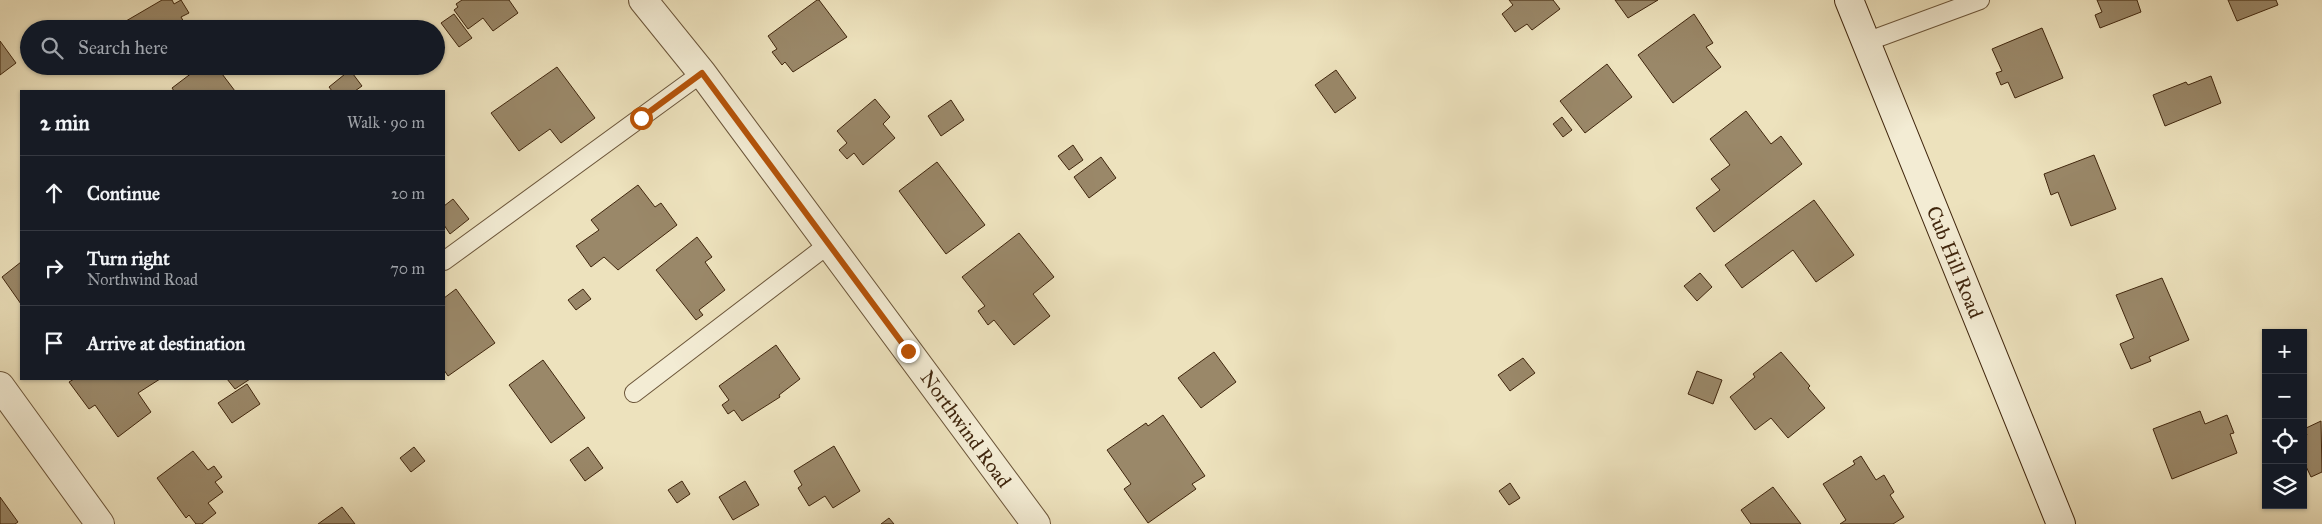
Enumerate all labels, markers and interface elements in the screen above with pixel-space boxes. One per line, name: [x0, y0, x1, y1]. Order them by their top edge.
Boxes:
search box: [20, 20, 445, 75]
icon: search: [38, 34, 66, 62]
text: Search here: [78, 36, 168, 59]
route start: [630, 107, 653, 130]
text: 2 min: [40, 110, 90, 136]
text: Walk · 90 m: [347, 113, 425, 132]
icon: ahead: [40, 179, 68, 207]
text: Continue: [87, 182, 160, 205]
text: 20 m: [391, 184, 425, 203]
street label: Cub Hill Road: [1922, 202, 1988, 322]
text: Turn right: [87, 247, 170, 270]
icon: right: [40, 254, 68, 282]
text: 70 m: [390, 259, 425, 278]
text: Northwind Road: [87, 270, 198, 289]
icon: arrive: [40, 329, 68, 357]
map controls: [2262, 329, 2307, 509]
button: +: [2262, 329, 2307, 374]
text: Arrive at destination: [87, 332, 245, 355]
route end: [897, 340, 920, 363]
street label: Northwind Road: [916, 366, 1016, 492]
button: −: [2262, 374, 2307, 419]
button: locate: [2262, 419, 2307, 464]
button: layers: [2262, 464, 2307, 509]

